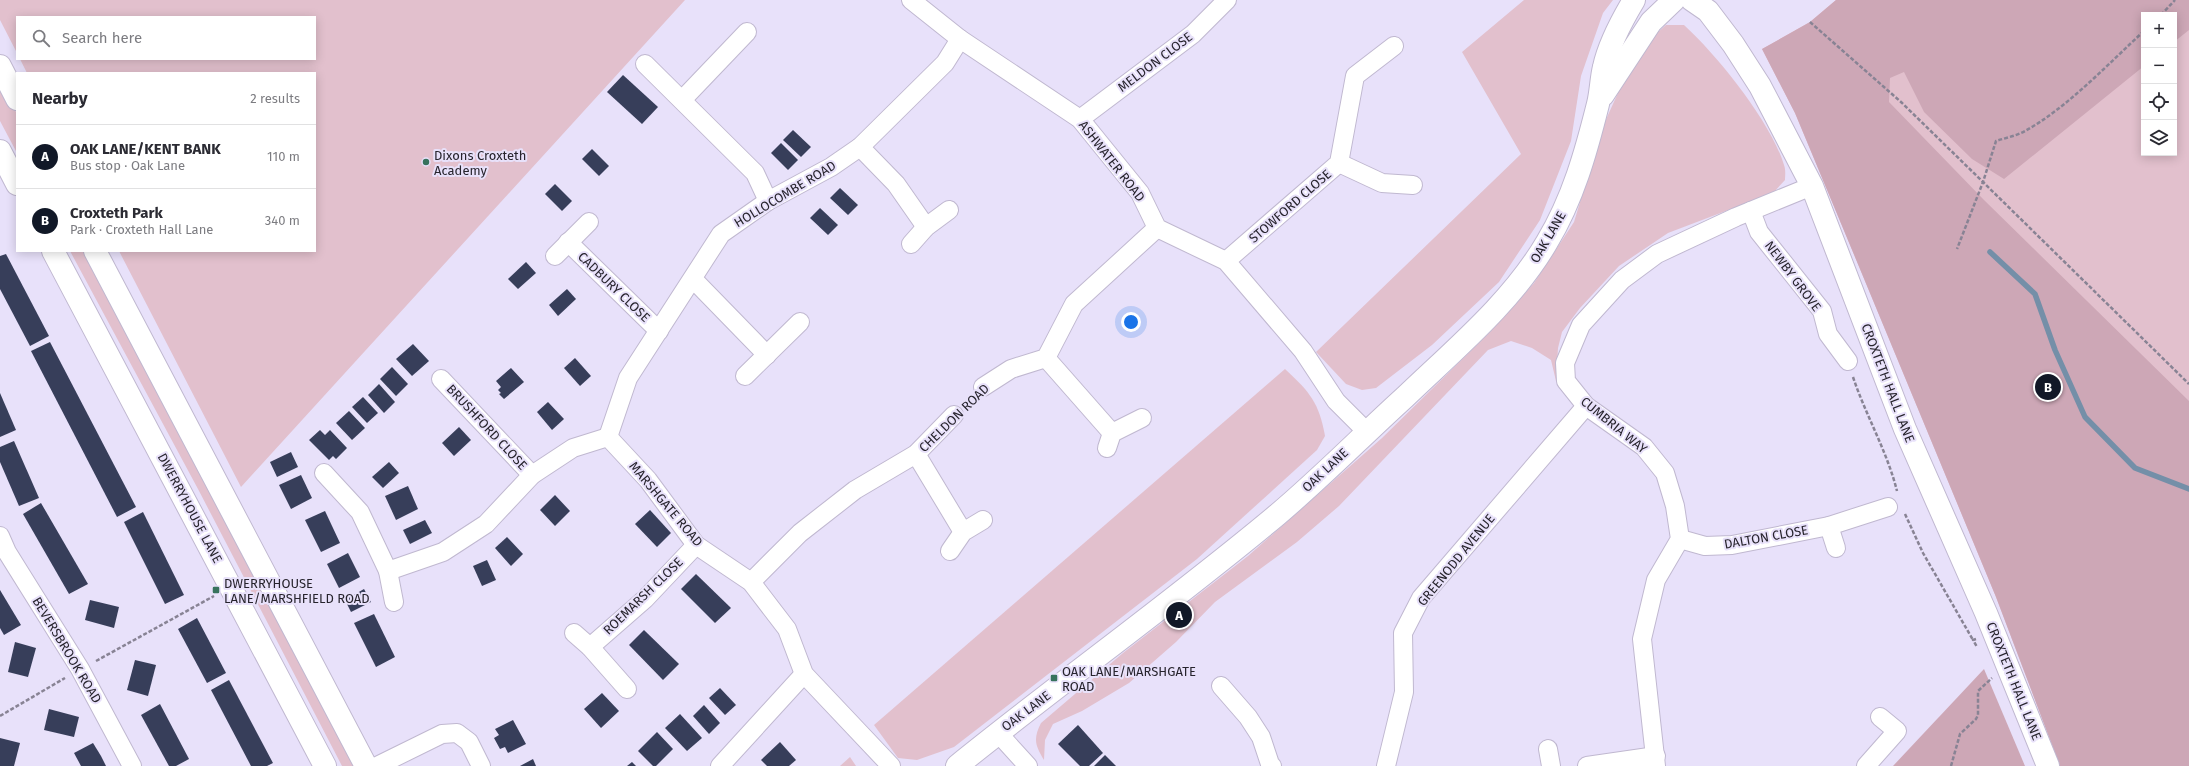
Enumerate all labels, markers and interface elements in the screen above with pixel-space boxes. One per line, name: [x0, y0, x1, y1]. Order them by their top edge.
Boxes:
map controls: [2141, 12, 2177, 156]
button: +: [2141, 12, 2177, 48]
search box: [16, 16, 316, 60]
icon: search: [30, 27, 52, 49]
text: Search here: [62, 29, 142, 47]
street label: MELDON CLOSE: [1115, 29, 1195, 95]
button: −: [2141, 48, 2177, 84]
button: locate: [2141, 84, 2177, 120]
text: Nearby: [32, 88, 87, 109]
text: 2 results: [250, 91, 300, 106]
street label: ASHWATER ROAD: [1076, 118, 1148, 204]
button: layers: [2141, 120, 2177, 156]
text: OAK LANE/KENT BANK: [70, 140, 221, 158]
place label: Dixons Croxteth Academy: [434, 148, 526, 178]
text: A: [41, 149, 49, 164]
text: 110 m: [267, 149, 300, 164]
marker: Dixons Croxteth Academy: [421, 157, 431, 167]
text: Bus stop · Oak Lane: [70, 158, 185, 173]
street label: HOLLOCOMBE ROAD: [731, 158, 839, 230]
street label: STOWFORD CLOSE: [1246, 166, 1334, 246]
text: Croxteth Park: [70, 204, 163, 222]
street label: OAK LANE: [1527, 208, 1569, 266]
text: B: [41, 213, 49, 228]
text: 340 m: [265, 213, 300, 228]
text: Park · Croxteth Hall Lane: [70, 222, 213, 237]
street label: NEWBY GROVE: [1762, 238, 1824, 314]
street label: CADBURY CLOSE: [575, 249, 653, 325]
your location: [1121, 312, 1141, 332]
street label: CROXTETH HALL LANE: [1858, 322, 1918, 445]
pin: B: [2035, 372, 2061, 402]
street label: BRUSHFORD CLOSE: [444, 381, 530, 473]
street label: CHELDON ROAD: [916, 381, 992, 455]
street label: CUMBRIA WAY: [1578, 394, 1651, 457]
street label: OAK LANE: [1299, 445, 1351, 495]
street label: DWERRYHOUSE LANE: [155, 451, 225, 566]
street label: MARSHGATE ROAD: [626, 459, 706, 549]
street label: GREENODD AVENUE: [1414, 511, 1498, 609]
street label: DALTON CLOSE: [1723, 522, 1809, 552]
street label: ROEMARSH CLOSE: [600, 554, 686, 638]
place label: DWERRYHOUSE LANE/MARSHFIELD ROAD: [224, 576, 370, 606]
marker: DWERRYHOUSE LANE/MARSHFIELD ROAD: [211, 585, 221, 595]
street label: BEVERSBROOK ROAD: [29, 594, 105, 706]
pin: A: [1166, 600, 1192, 630]
street label: CROXTETH HALL LANE: [1983, 620, 2045, 742]
place label: OAK LANE/MARSHGATE ROAD: [1062, 664, 1196, 694]
marker: OAK LANE/MARSHGATE ROAD: [1049, 673, 1059, 683]
street label: OAK LANE: [999, 688, 1053, 734]

